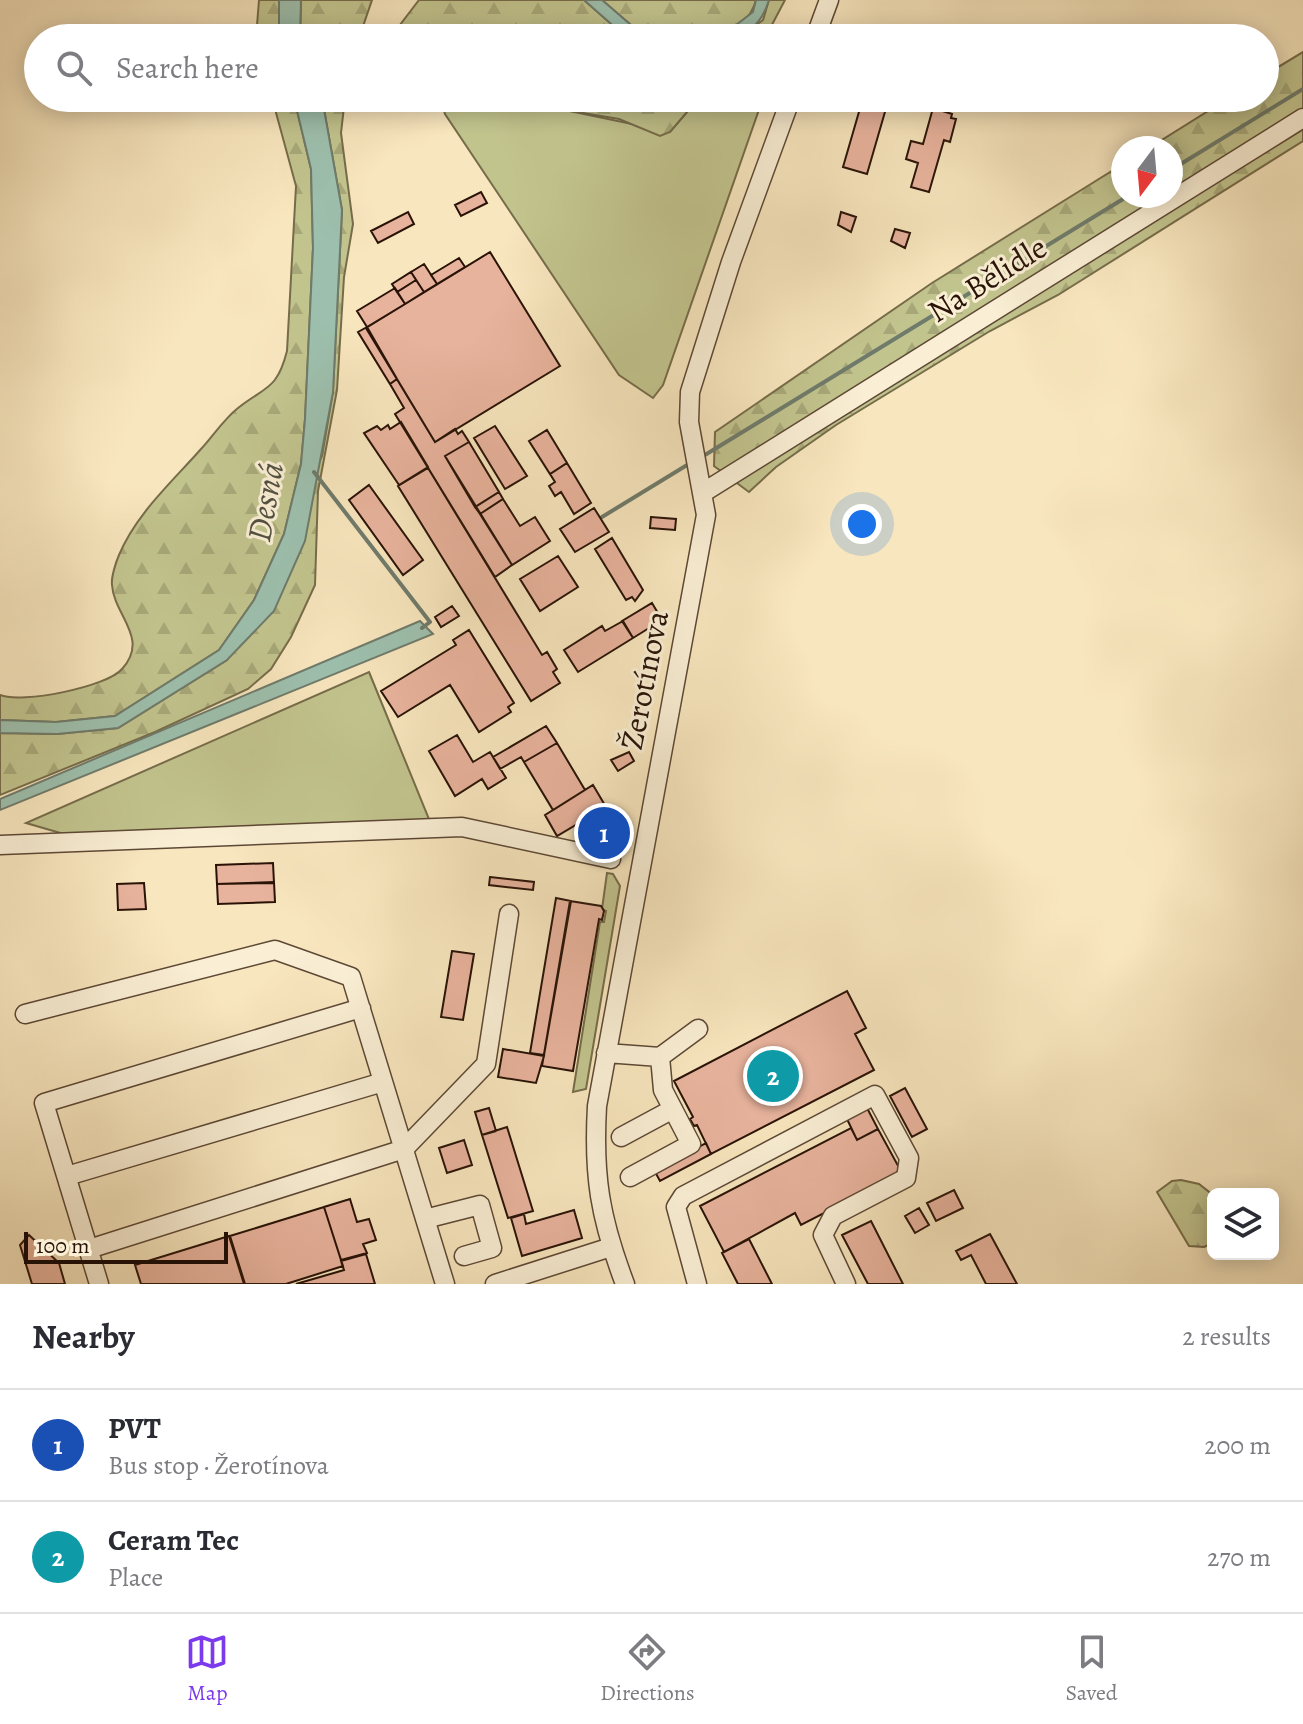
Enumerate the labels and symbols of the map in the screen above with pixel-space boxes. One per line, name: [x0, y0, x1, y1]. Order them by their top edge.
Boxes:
north arrow: [1111, 136, 1183, 208]
street label: Na Bělidle: [919, 225, 1055, 333]
water label: Desná: [235, 459, 295, 545]
your location: [842, 504, 882, 544]
street label: Žerotínova: [609, 607, 679, 753]
pin: 1: [578, 803, 630, 863]
pin: 2: [747, 1046, 799, 1106]
scale bar: [24, 1228, 228, 1264]

